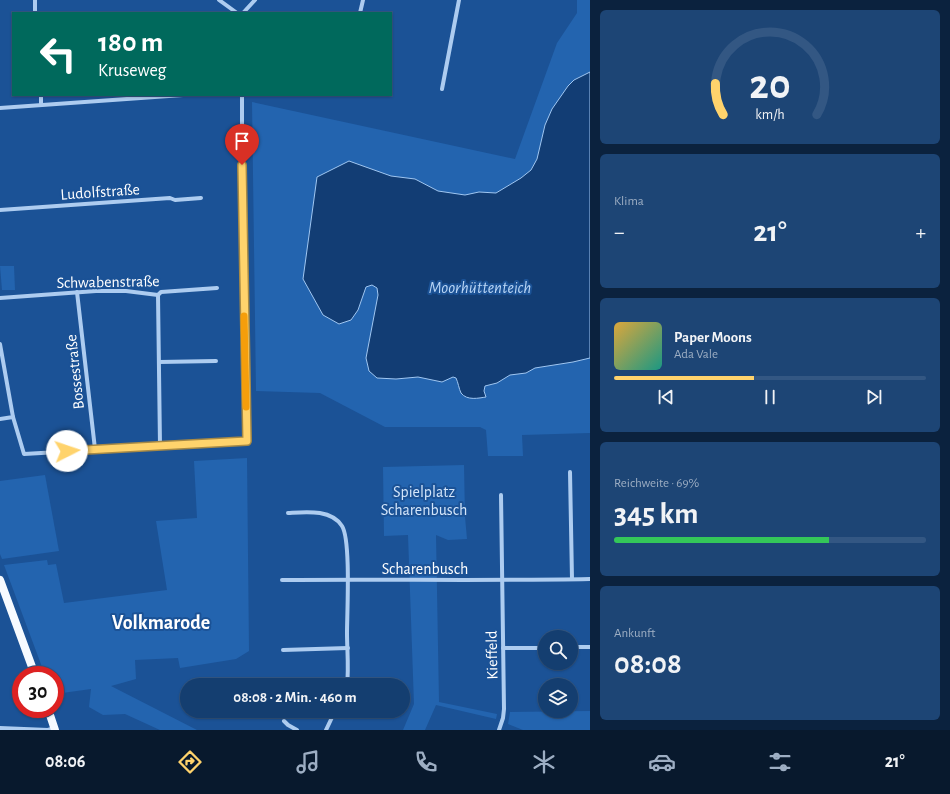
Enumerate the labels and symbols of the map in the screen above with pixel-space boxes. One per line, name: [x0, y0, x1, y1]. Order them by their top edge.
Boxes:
pin: [225, 124, 259, 165]
street label: Ludolfstraße: [60, 181, 140, 203]
street label: Schwabenstraße: [56, 273, 160, 291]
water label: Moorhüttenteich: [429, 279, 531, 296]
street label: Bossestraße: [63, 334, 87, 410]
position arrow: [46, 430, 88, 472]
park label: Spielplatz Scharenbusch: [381, 484, 467, 518]
street label: Scharenbusch: [382, 561, 468, 577]
district label: Volkmarode: [112, 613, 210, 633]
street label: Kieffeld: [484, 630, 500, 680]
speed limit sign: 30: [12, 666, 64, 718]

